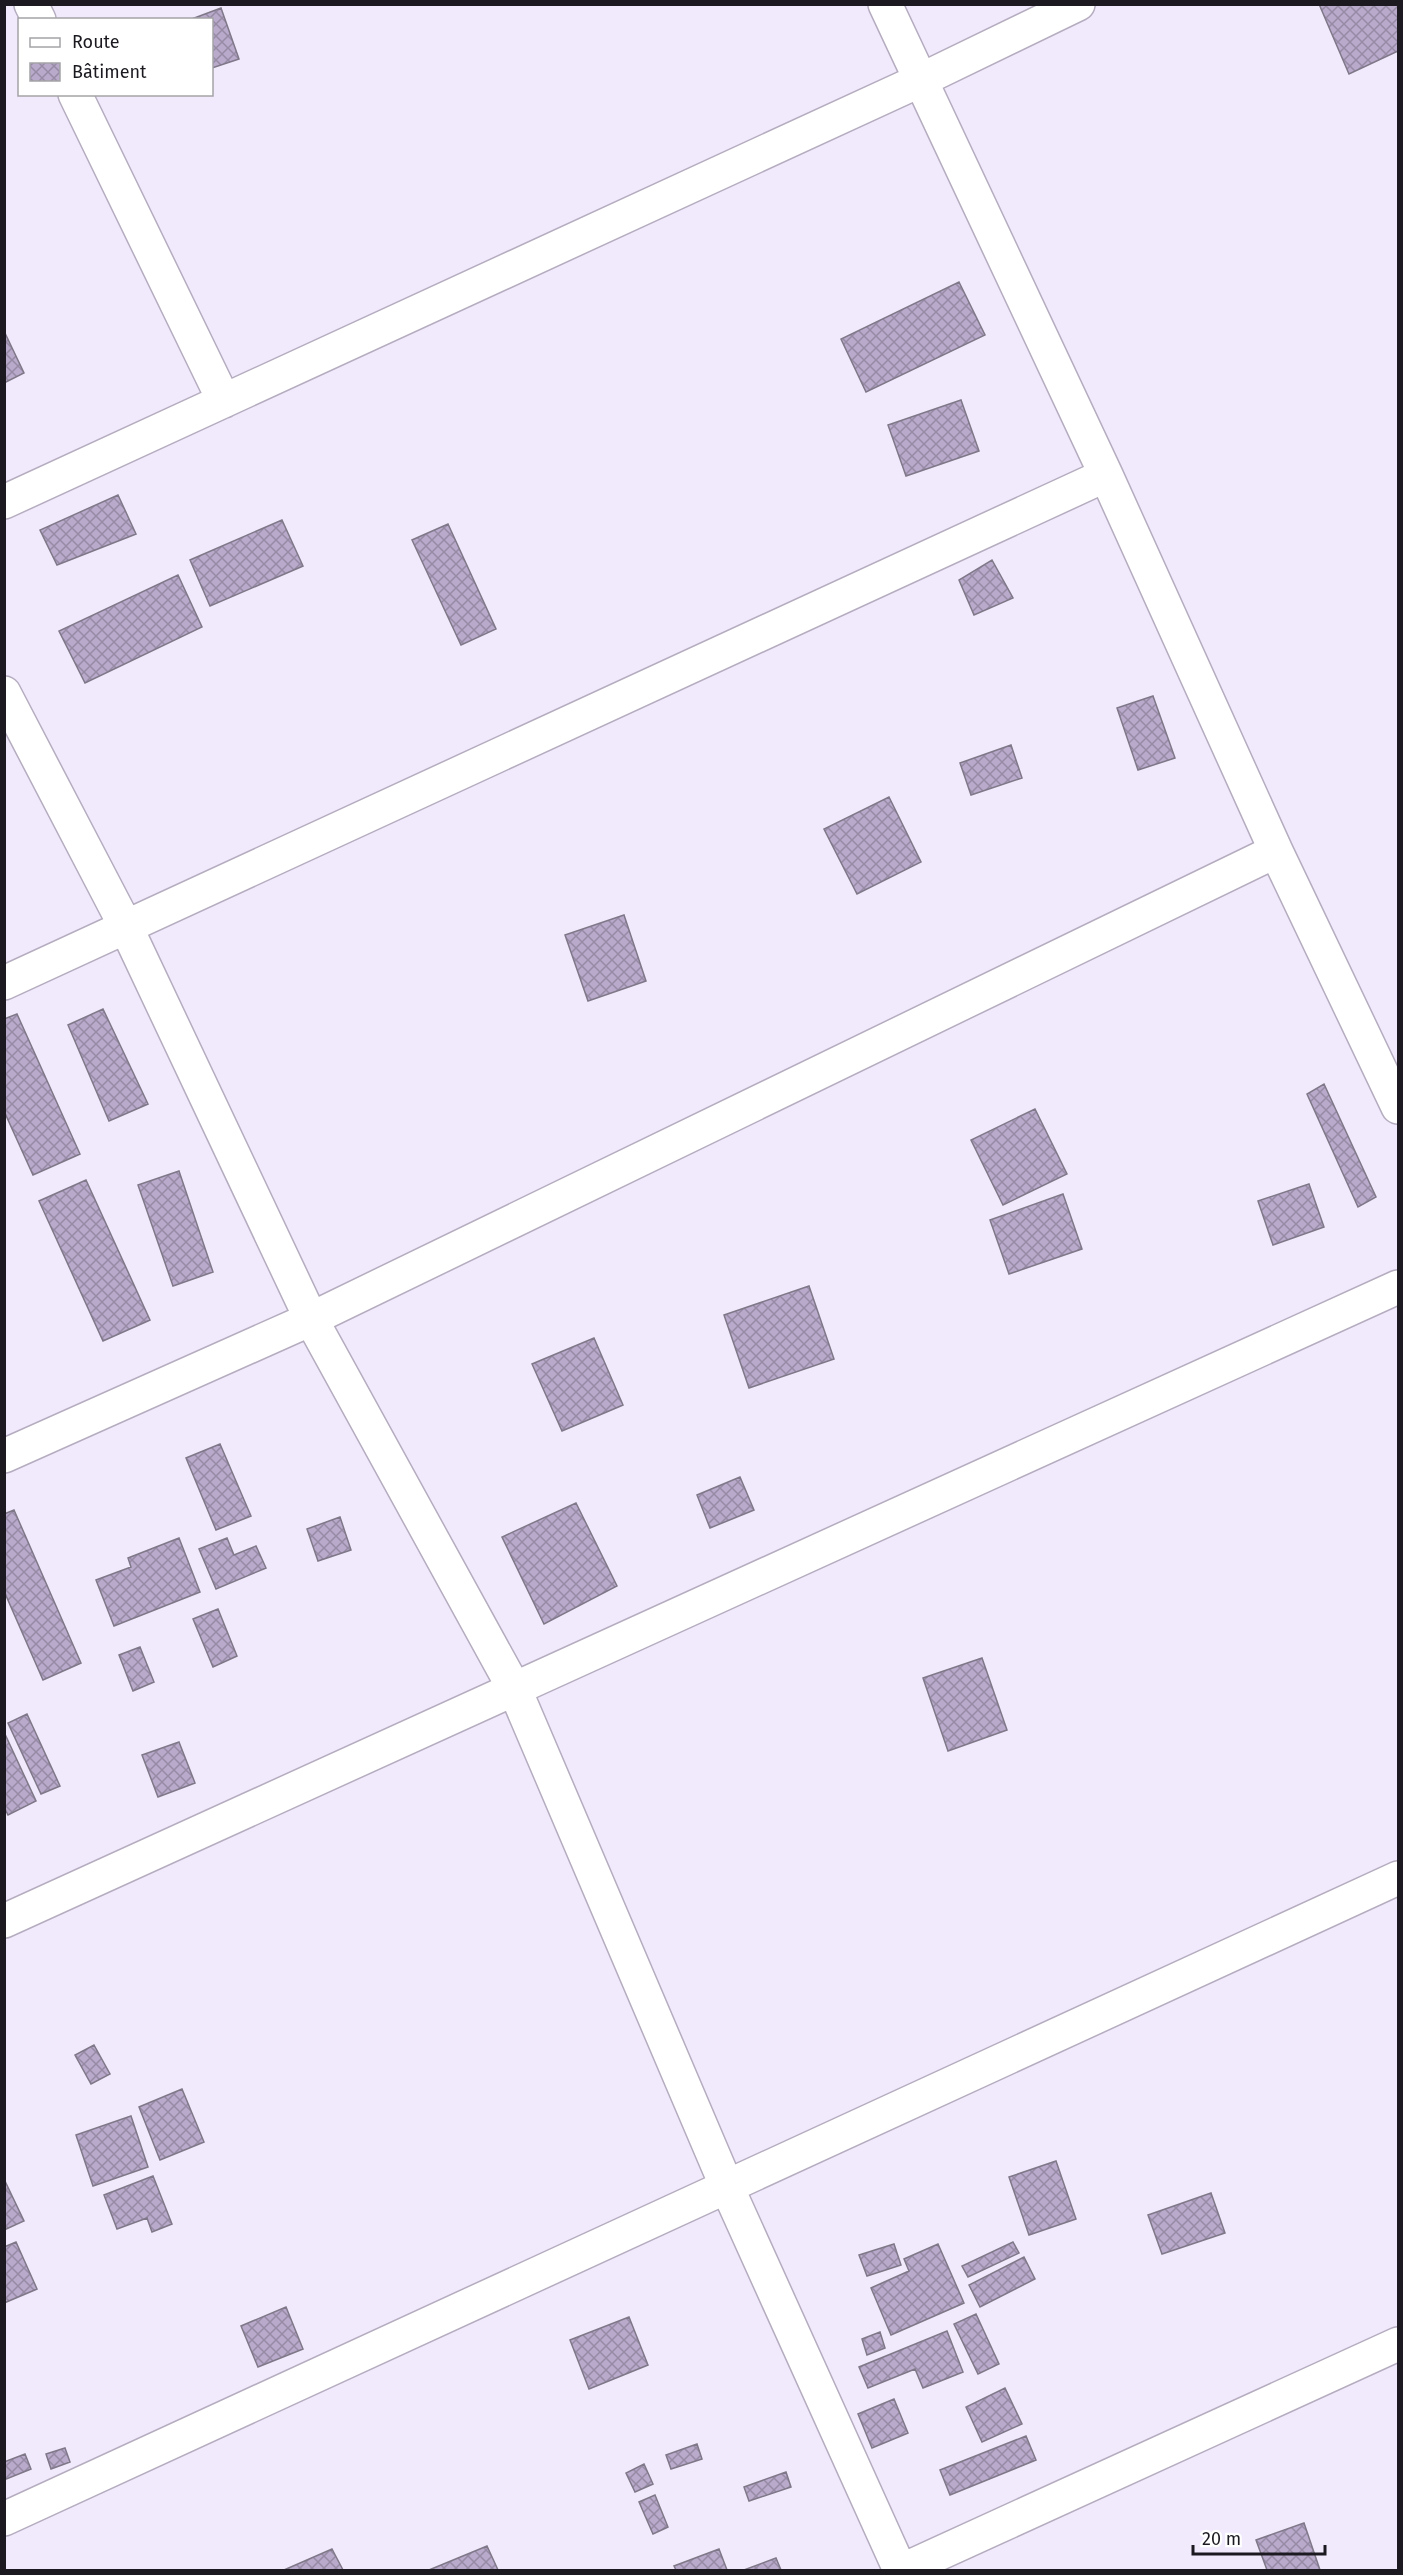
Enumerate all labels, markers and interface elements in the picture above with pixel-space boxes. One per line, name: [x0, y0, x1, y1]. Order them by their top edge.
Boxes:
legend: [18, 18, 213, 96]
text: Route: [72, 31, 120, 53]
text: Bâtiment: [72, 61, 147, 83]
scale bar: [1193, 2518, 1325, 2556]
text: 20 m: [1202, 2528, 1241, 2550]

